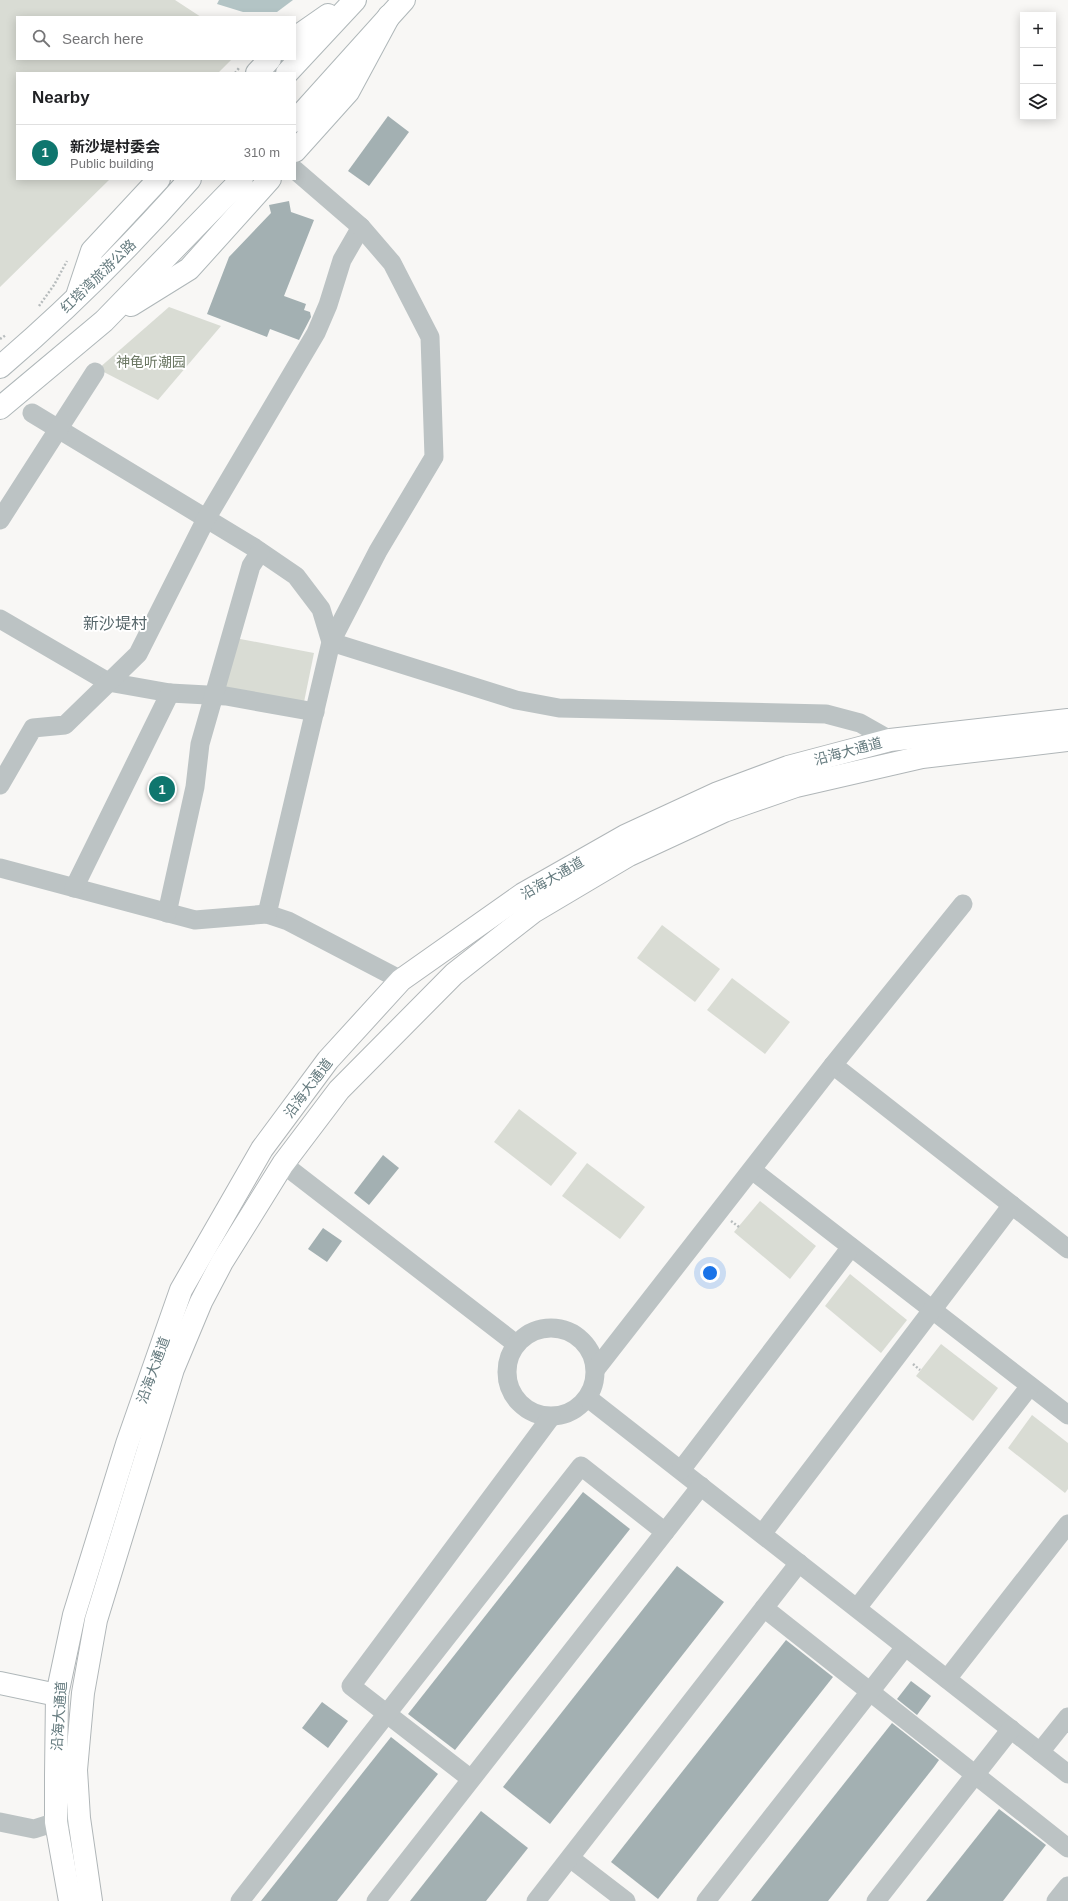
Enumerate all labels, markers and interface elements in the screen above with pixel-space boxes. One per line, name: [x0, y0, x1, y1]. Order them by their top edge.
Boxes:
map controls: [1020, 12, 1056, 120]
button: +: [1020, 12, 1056, 48]
search box: [16, 16, 296, 60]
icon: search: [30, 27, 52, 49]
text: Search here: [62, 30, 144, 47]
button: −: [1020, 48, 1056, 84]
button: layers: [1020, 84, 1056, 120]
text: Nearby: [32, 88, 90, 107]
text: 新沙堤村委会: [70, 138, 160, 155]
text: 1: [41, 145, 49, 160]
text: 310 m: [244, 145, 280, 160]
text: Public building: [70, 156, 154, 171]
street label: 红塔湾旅游公路: [57, 236, 139, 316]
park label: 神龟听潮园: [116, 354, 186, 370]
district label: 新沙堤村: [83, 615, 147, 632]
street label: 沿海大通道: [812, 734, 884, 768]
pin: 1: [149, 774, 175, 804]
street label: 沿海大通道: [518, 854, 586, 902]
street label: 沿海大通道: [281, 1055, 335, 1121]
your location: [700, 1263, 720, 1283]
street label: 沿海大通道: [134, 1334, 172, 1406]
street label: 沿海大通道: [49, 1681, 69, 1751]

